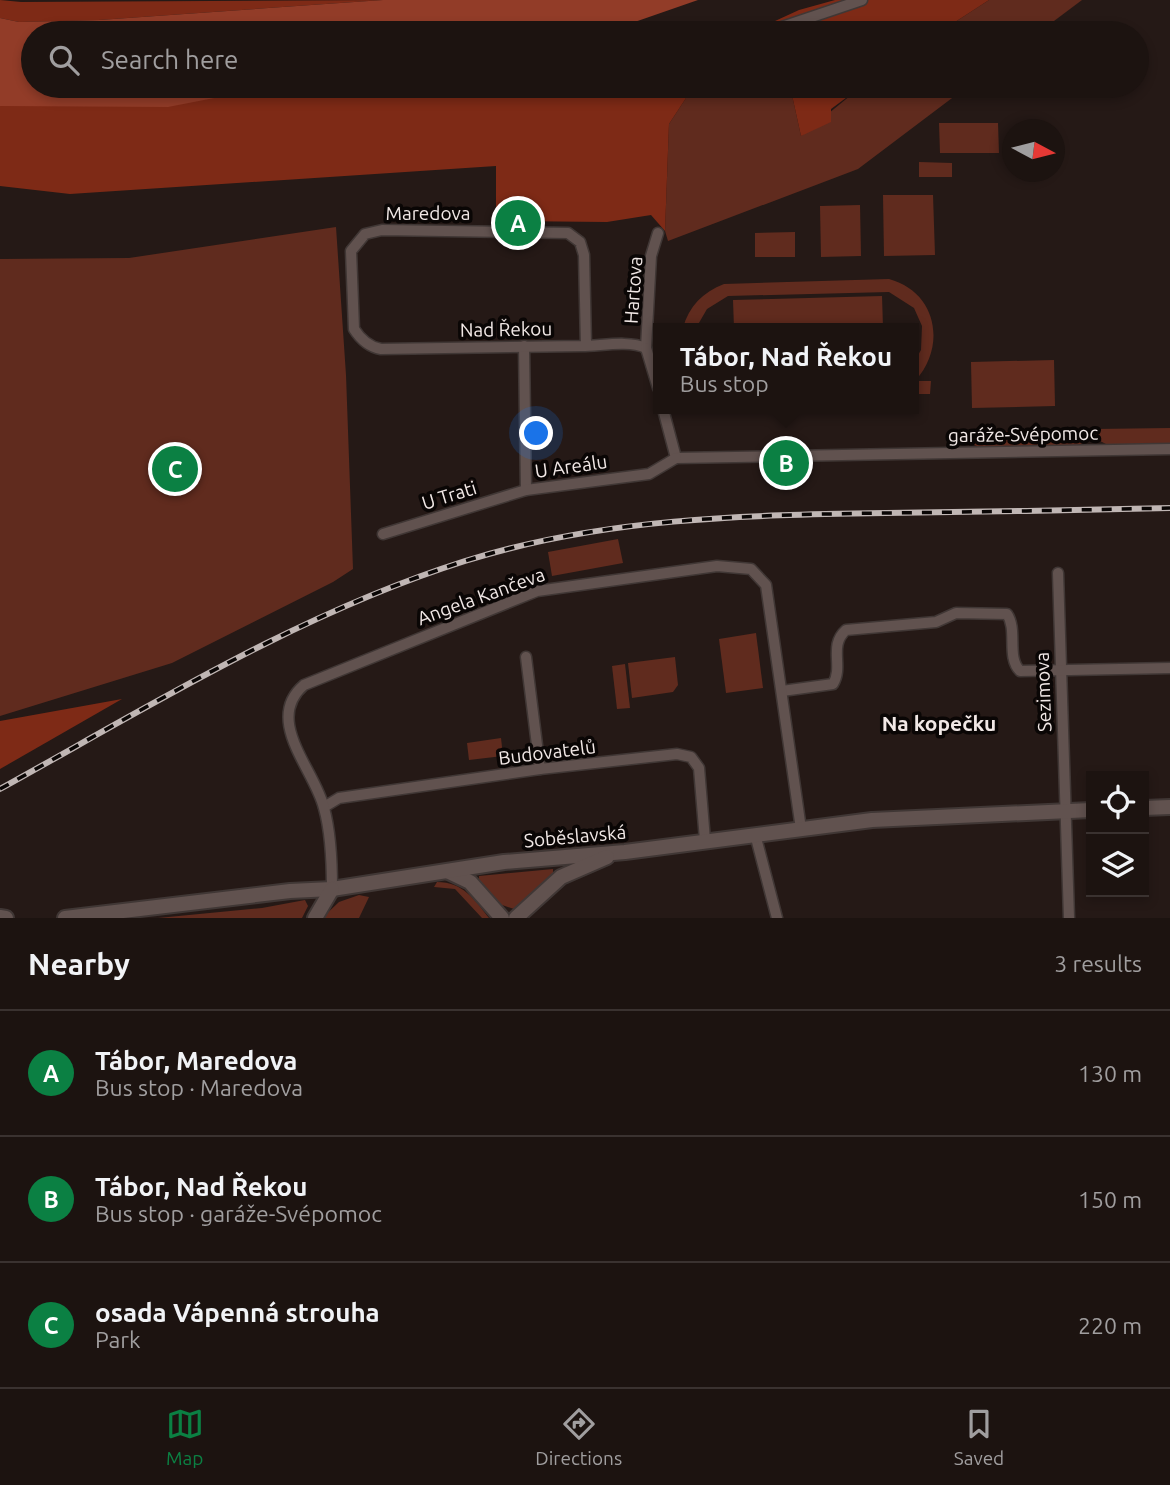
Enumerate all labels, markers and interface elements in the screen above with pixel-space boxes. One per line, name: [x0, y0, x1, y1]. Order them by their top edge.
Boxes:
search box: [21, 21, 1149, 98]
icon: search: [45, 41, 83, 79]
text: Search here: [101, 45, 238, 74]
north arrow: [1002, 119, 1065, 182]
pin: A: [495, 197, 541, 249]
street label: Maredova: [385, 202, 471, 224]
street label: Hartova: [620, 255, 646, 325]
street label: Nad Řekou: [460, 317, 552, 341]
popup: [653, 323, 919, 414]
text: Tábor, Nad Řekou: [680, 342, 892, 371]
text: Bus stop: [680, 371, 769, 396]
your location: [519, 416, 553, 450]
street label: garáže-Svépomoc: [948, 422, 1098, 446]
pin: B: [763, 437, 809, 489]
pin: C: [152, 443, 198, 495]
street label: U Areálu: [533, 450, 609, 482]
street label: U Trati: [419, 476, 479, 514]
street label: Angela Kančeva: [414, 563, 548, 629]
street label: Sezimova: [1031, 651, 1055, 733]
district label: Na kopečku: [882, 711, 996, 735]
street label: Budovatelů: [497, 735, 597, 769]
map controls: [1086, 771, 1149, 897]
button: locate: [1086, 771, 1149, 834]
street label: Soběslavská: [523, 821, 627, 851]
button: layers: [1086, 834, 1149, 897]
text: Nearby: [28, 947, 130, 981]
text: 3 results: [1054, 951, 1142, 976]
text: Tábor, Maredova: [95, 1046, 298, 1075]
text: A: [43, 1061, 59, 1086]
text: 130 m: [1078, 1061, 1142, 1086]
text: Bus stop · Maredova: [95, 1075, 303, 1100]
text: Tábor, Nad Řekou: [95, 1172, 307, 1201]
text: B: [43, 1187, 59, 1212]
text: 150 m: [1078, 1187, 1142, 1212]
text: Bus stop · garáže-Svépomoc: [95, 1201, 382, 1226]
text: osada Vápenná strouha: [95, 1298, 380, 1327]
text: C: [44, 1313, 58, 1338]
text: 220 m: [1078, 1313, 1142, 1338]
text: Park: [95, 1327, 141, 1352]
tab: Map: [166, 1405, 204, 1469]
tab: Directions: [535, 1405, 622, 1469]
tab: Saved: [954, 1405, 1004, 1469]

